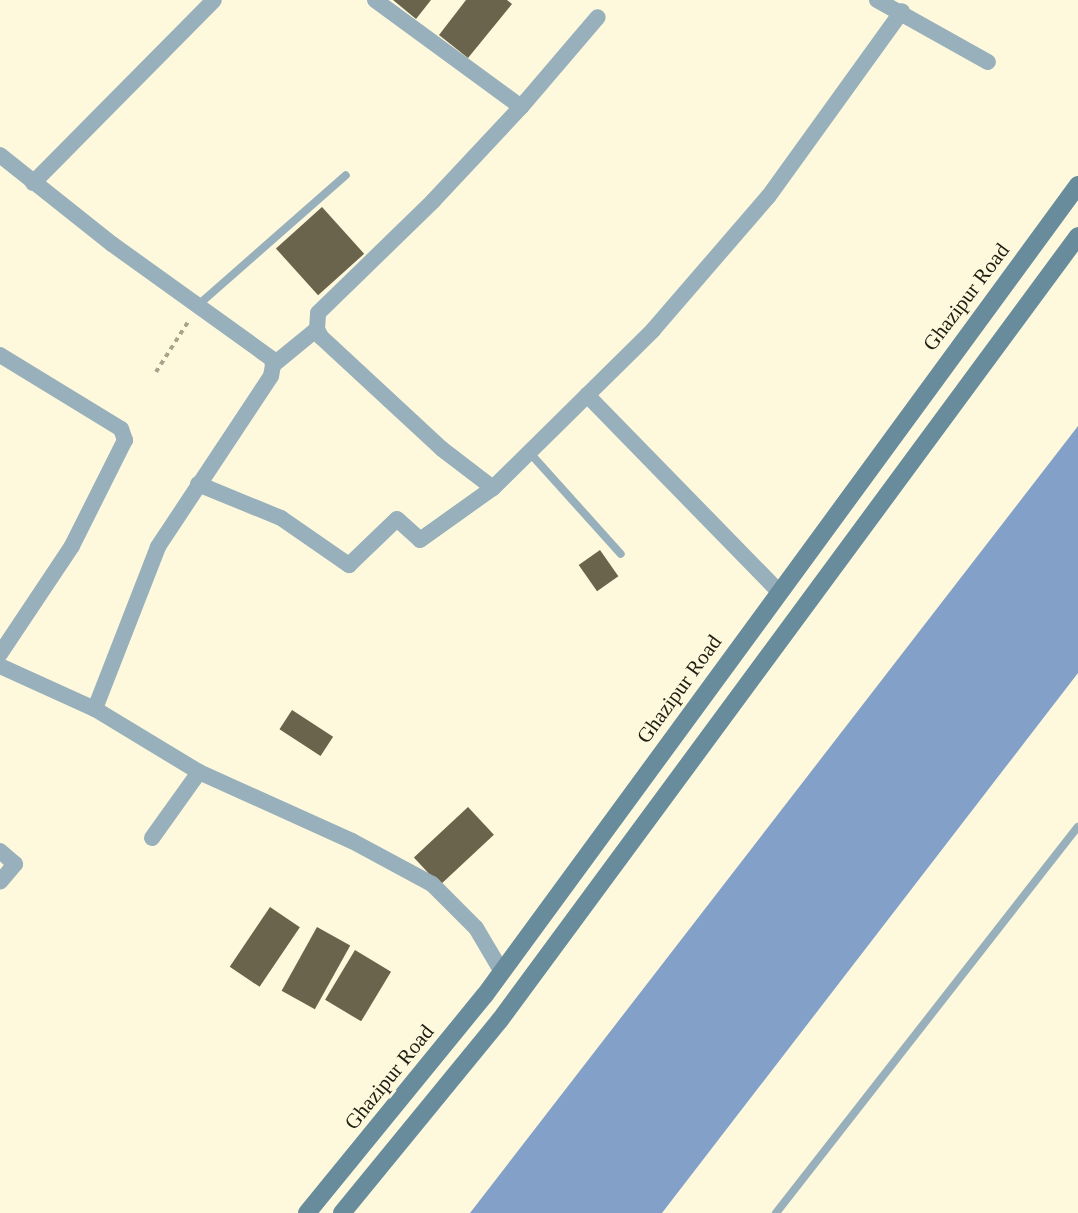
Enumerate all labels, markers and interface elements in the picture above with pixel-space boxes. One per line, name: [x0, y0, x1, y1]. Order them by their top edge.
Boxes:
street label: Ghazipur Road: [918, 238, 1014, 356]
street label: Ghazipur Road: [631, 630, 727, 748]
street label: Ghazipur Road: [339, 1019, 439, 1135]

